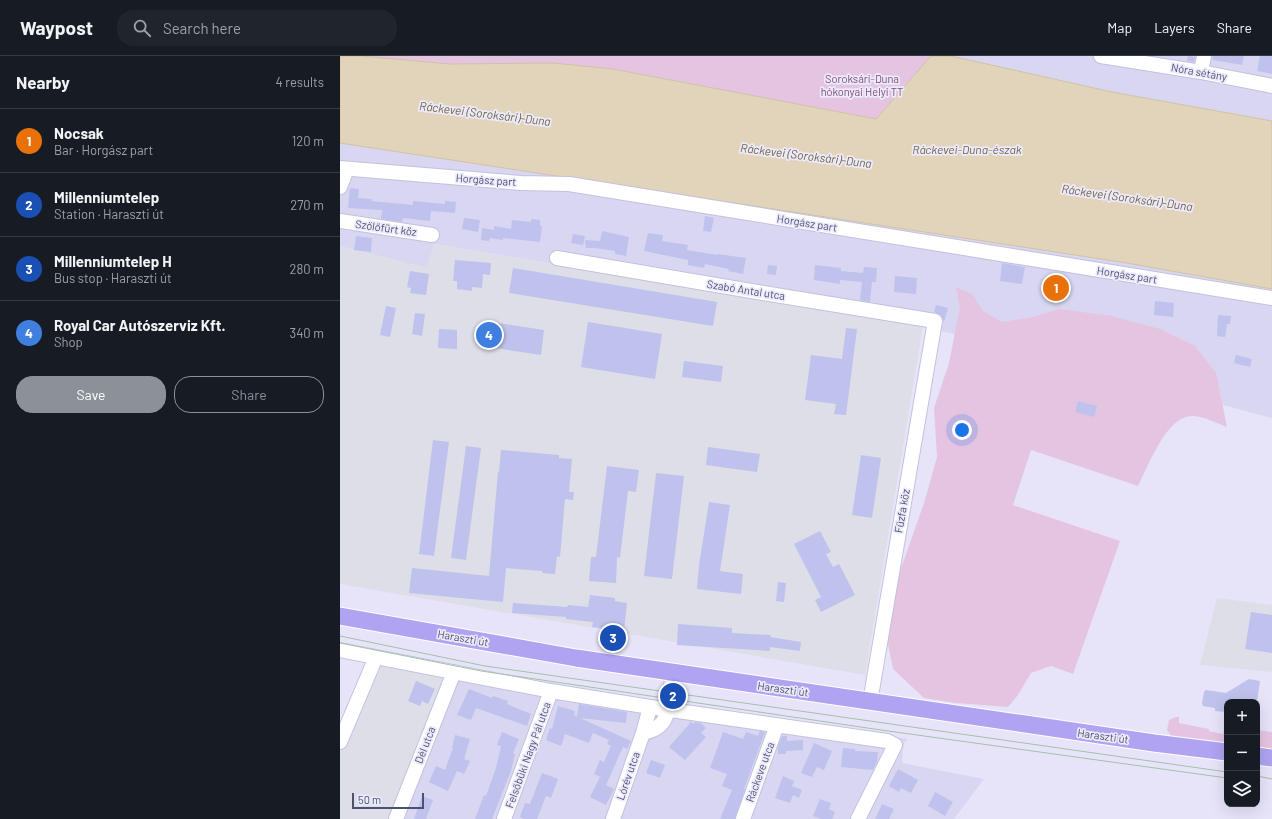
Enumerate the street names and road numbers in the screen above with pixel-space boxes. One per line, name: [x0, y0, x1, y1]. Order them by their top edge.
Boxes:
street label: Nóra sétány: [1170, 60, 1228, 83]
street label: Horgász part: [455, 171, 517, 188]
street label: Horgász part: [776, 211, 838, 234]
street label: Szőlőfürt köz: [355, 217, 418, 238]
street label: Horgász part: [1096, 263, 1158, 286]
street label: Szabó Antal utca: [706, 277, 786, 302]
street label: Fűzfa köz: [891, 488, 912, 534]
street label: Haraszti út: [437, 627, 490, 648]
street label: Haraszti út: [757, 678, 809, 699]
street label: Felsőbüki Nagy Pál utca: [502, 700, 553, 810]
street label: Dél utca: [412, 725, 437, 765]
street label: Haraszti út: [1077, 725, 1129, 746]
street label: Ráckeve utca: [743, 740, 776, 804]
street label: Lórév utca: [613, 750, 642, 802]

